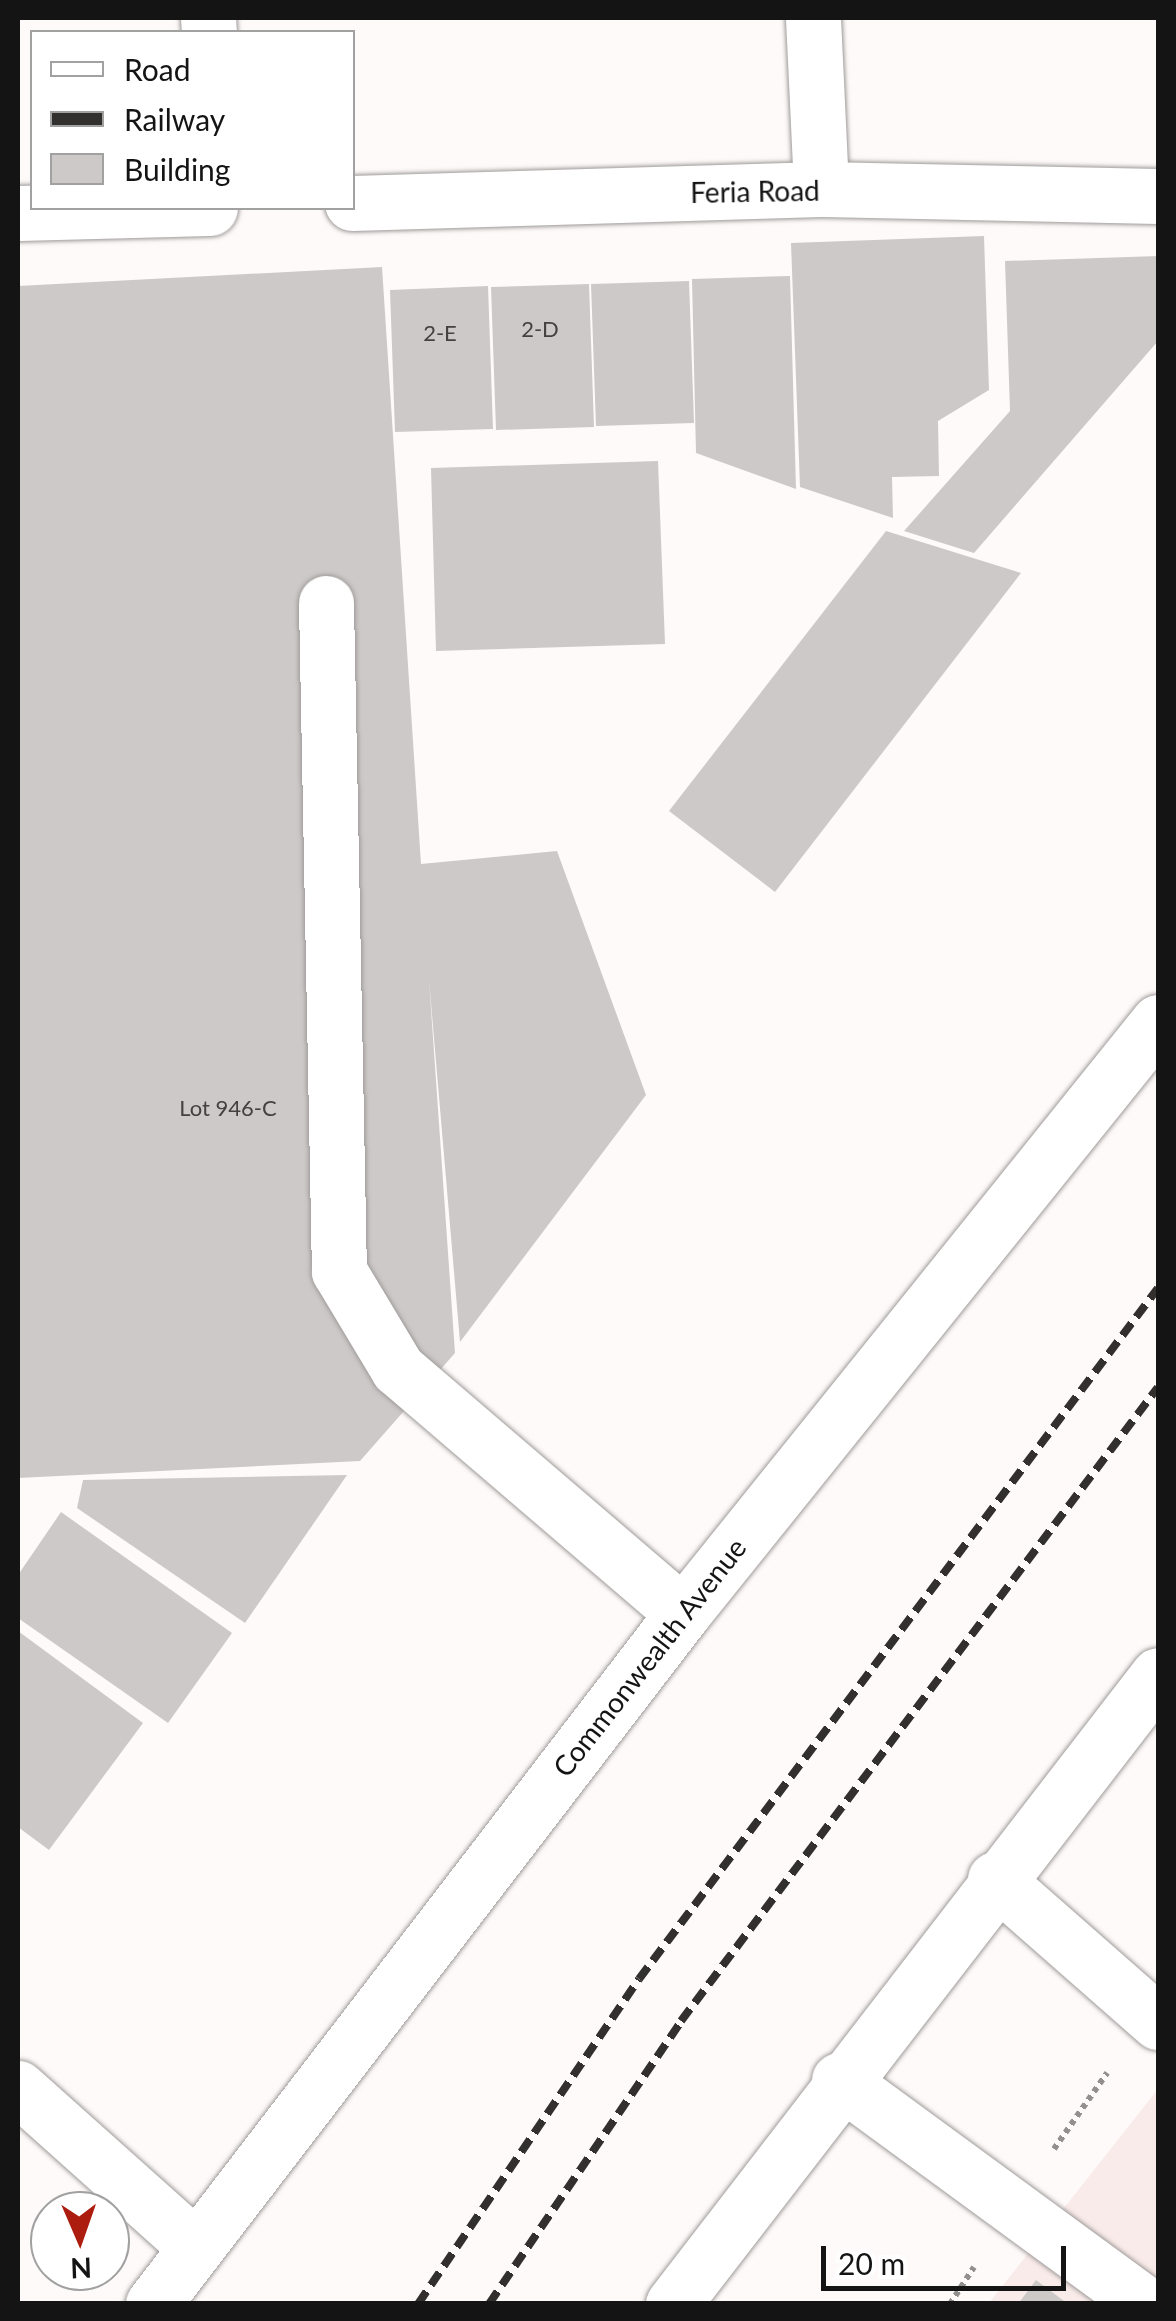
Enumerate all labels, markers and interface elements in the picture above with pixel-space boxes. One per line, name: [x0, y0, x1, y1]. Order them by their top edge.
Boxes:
legend: [30, 30, 355, 210]
text: Road: [124, 51, 191, 87]
text: Railway: [124, 101, 225, 137]
text: Building: [124, 151, 230, 187]
street label: Feria Road: [690, 173, 820, 209]
house number: 2-D: [521, 316, 559, 342]
house number: 2-E: [423, 320, 457, 346]
house number: Lot 946-C: [179, 1095, 277, 1121]
street label: Commonwealth Avenue: [545, 1531, 753, 1783]
north arrow: [30, 2191, 130, 2291]
scale bar: [826, 2226, 1071, 2288]
text: 20 m: [838, 2245, 905, 2281]
text: N: [70, 2252, 92, 2286]

